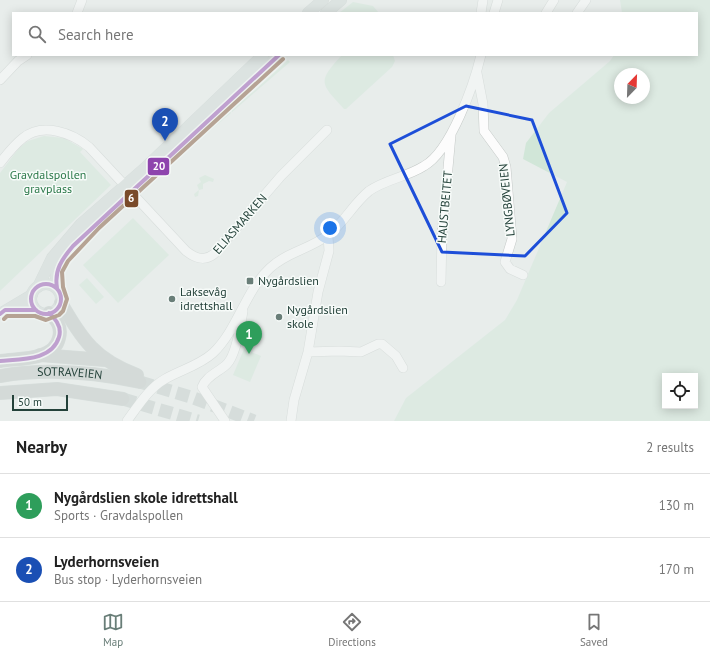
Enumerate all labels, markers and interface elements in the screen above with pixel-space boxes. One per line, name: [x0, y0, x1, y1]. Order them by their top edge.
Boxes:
search box: [12, 12, 698, 56]
icon: search: [26, 23, 48, 45]
text: Search here: [58, 25, 134, 44]
north arrow: [614, 68, 650, 104]
pin: 2: [152, 108, 178, 141]
line badge: 20: [147, 157, 170, 176]
text: 20: [153, 159, 165, 173]
street label: LYNGBØVEIEN: [495, 163, 518, 237]
park label: Gravdalspollen gravplass: [10, 167, 86, 196]
street label: HAUSTBEITET: [434, 170, 455, 244]
line badge: 6: [124, 189, 139, 208]
street label: ELIASMARKEN: [209, 190, 270, 257]
text: 6: [128, 191, 134, 205]
your location: [320, 218, 340, 238]
place label: Nygårdslien: [258, 273, 319, 288]
marker: Nygårdslien: [245, 276, 255, 286]
place label: Laksevåg idrettshall: [180, 284, 233, 313]
marker: Laksevåg idrettshall: [167, 294, 177, 304]
place label: Nygårdslien skole: [287, 302, 348, 331]
marker: Nygårdslien skole: [274, 312, 284, 322]
pin: 1: [236, 321, 262, 354]
street label: SOTRAVEIEN: [37, 364, 103, 382]
map controls: [662, 373, 698, 409]
button: locate: [662, 373, 698, 409]
scale bar: [12, 393, 68, 412]
text: 50 m: [18, 395, 42, 409]
text: Nearby: [16, 436, 67, 458]
text: 2 results: [646, 439, 694, 456]
text: Nygårdslien skole idrettshall: [54, 488, 238, 507]
text: 1: [25, 497, 33, 514]
text: 130 m: [659, 497, 694, 514]
text: Sports · Gravdalspollen: [54, 507, 183, 524]
text: Lyderhornsveien: [54, 552, 159, 571]
text: 2: [25, 561, 33, 578]
text: 170 m: [659, 561, 694, 578]
text: Bus stop · Lyderhornsveien: [54, 571, 202, 588]
tab: Map: [102, 611, 124, 649]
tab: Directions: [328, 611, 376, 649]
tab: Saved: [580, 611, 608, 649]

